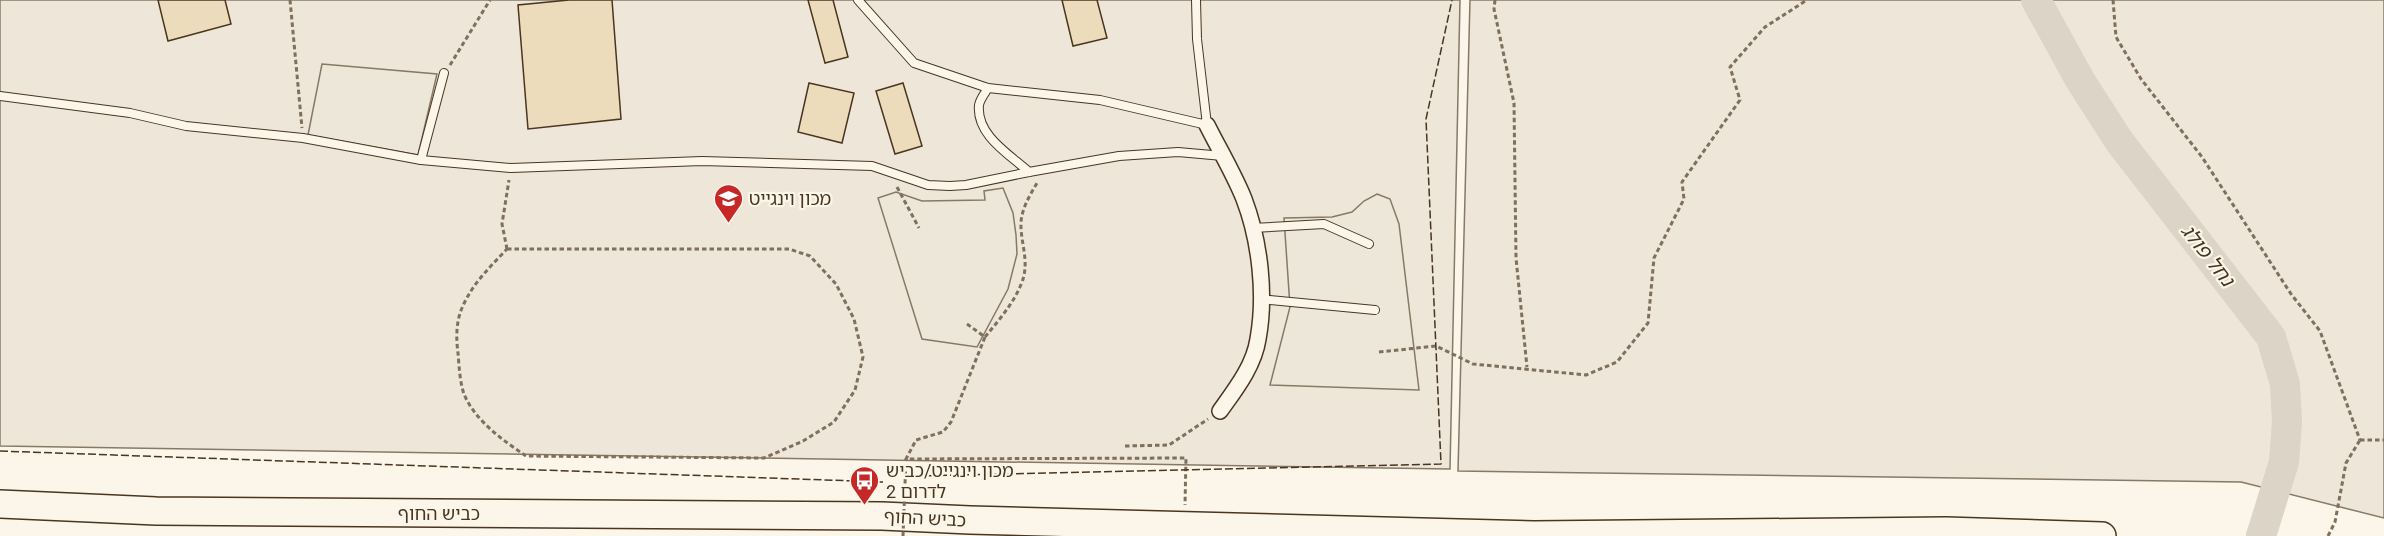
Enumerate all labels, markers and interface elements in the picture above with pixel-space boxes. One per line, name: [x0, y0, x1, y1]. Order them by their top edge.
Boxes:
school or university icon: מכון וינגייט: [712, 182, 744, 224]
place label: מכון וינגייט: [749, 188, 831, 209]
water label: נחל פולג: [2176, 219, 2241, 292]
place label: מכון וינגייט/כביש 2 לדרום: [886, 460, 1014, 502]
bus stop icon: מכון וינגייט/כביש 2 לדרום: [849, 464, 881, 506]
street label: כביש החוף: [398, 503, 480, 524]
street label: כביש החוף: [883, 505, 967, 531]

